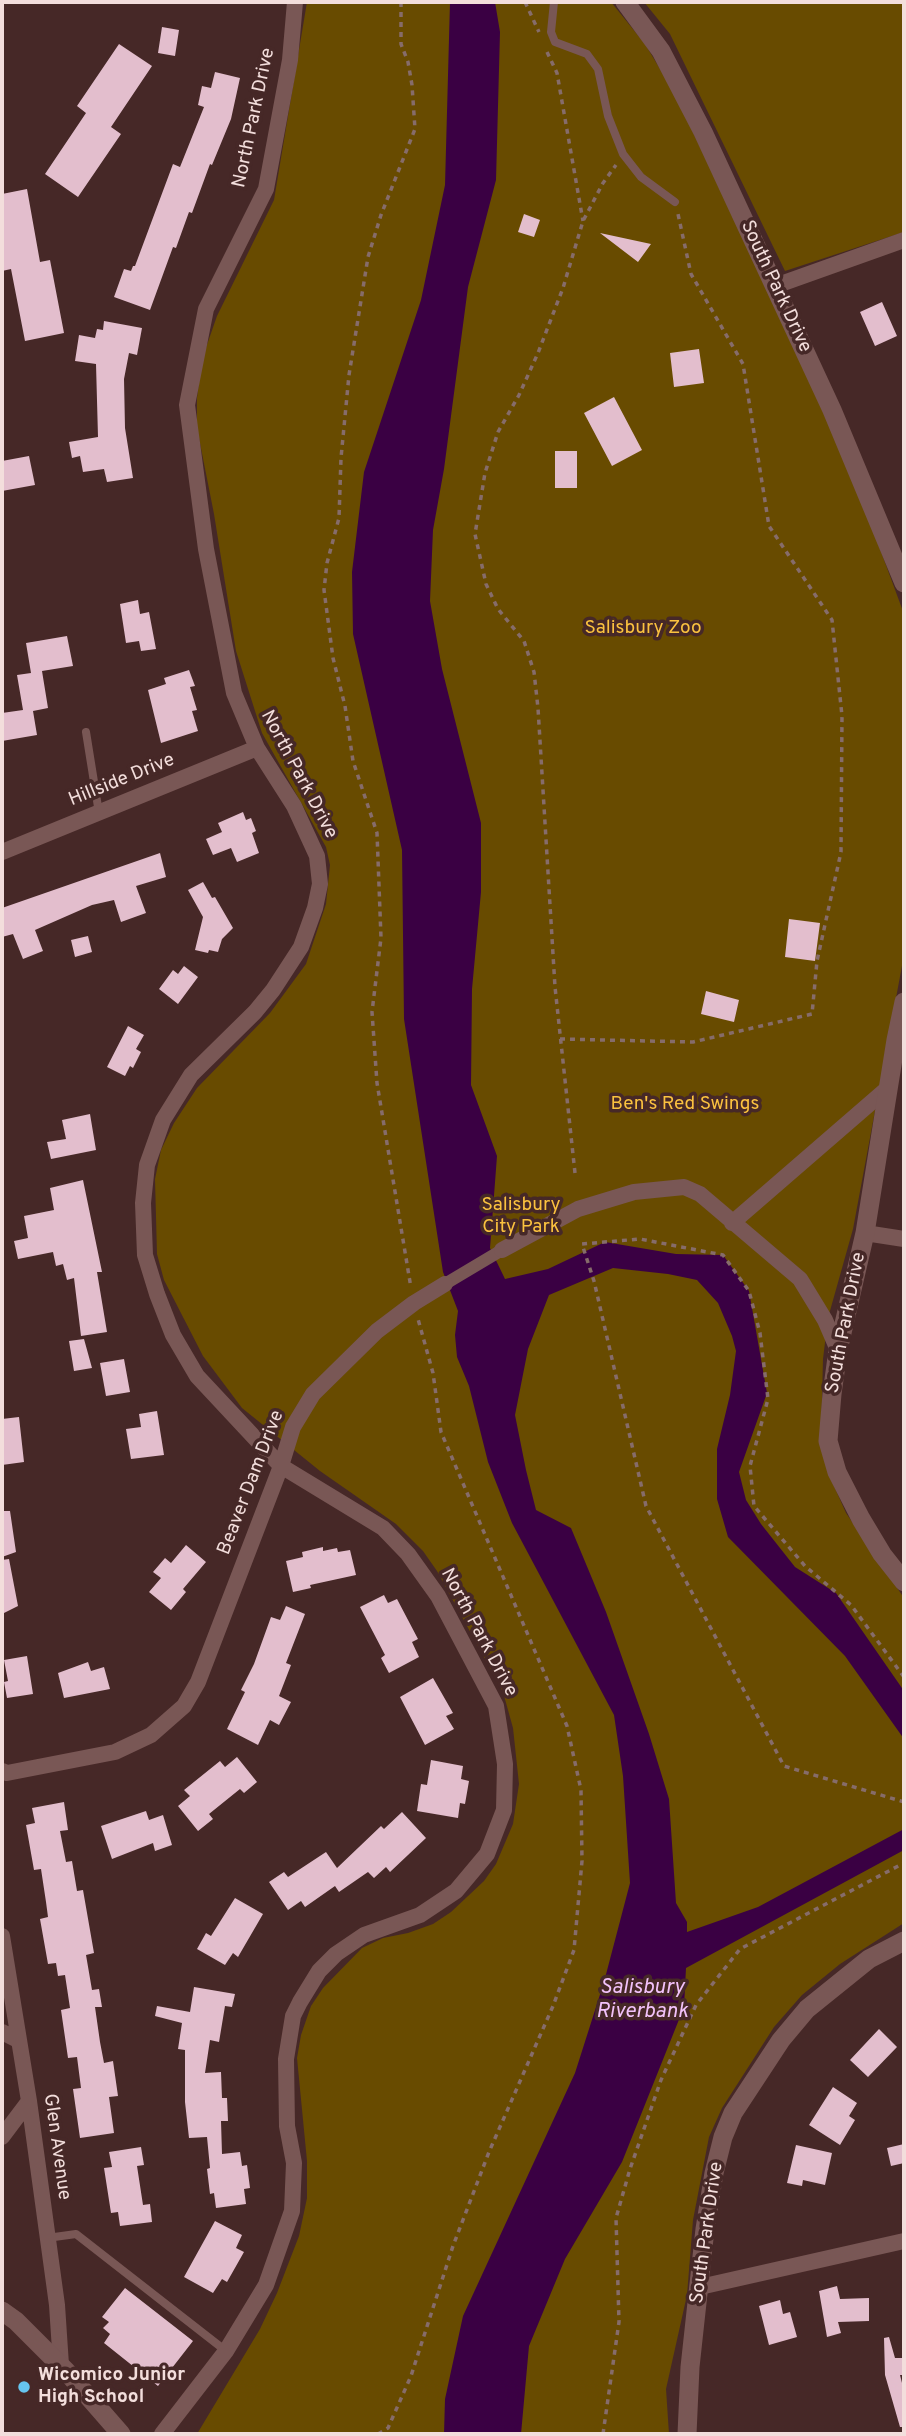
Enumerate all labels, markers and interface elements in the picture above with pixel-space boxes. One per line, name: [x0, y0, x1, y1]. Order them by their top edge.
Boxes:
street label: North Park Drive: [229, 46, 281, 190]
street label: South Park Drive: [734, 217, 816, 357]
park label: Salisbury Zoo: [584, 618, 702, 640]
street label: North Park Drive: [255, 707, 341, 843]
street label: Hillside Drive: [66, 749, 178, 813]
park label: Ben's Red Swings: [611, 1094, 759, 1116]
park label: Salisbury City Park: [481, 1195, 561, 1239]
street label: South Park Drive: [822, 1251, 872, 1395]
street label: Beaver Dam Drive: [214, 1407, 290, 1559]
street label: North Park Drive: [435, 1565, 521, 1701]
water label: Salisbury Riverbank: [596, 1976, 688, 2026]
street label: Glen Avenue: [37, 2092, 75, 2202]
street label: South Park Drive: [687, 2161, 729, 2305]
place label: Wicomico Junior High School: [38, 2365, 185, 2409]
marker: Wicomico Junior High School: [16, 2379, 32, 2395]

